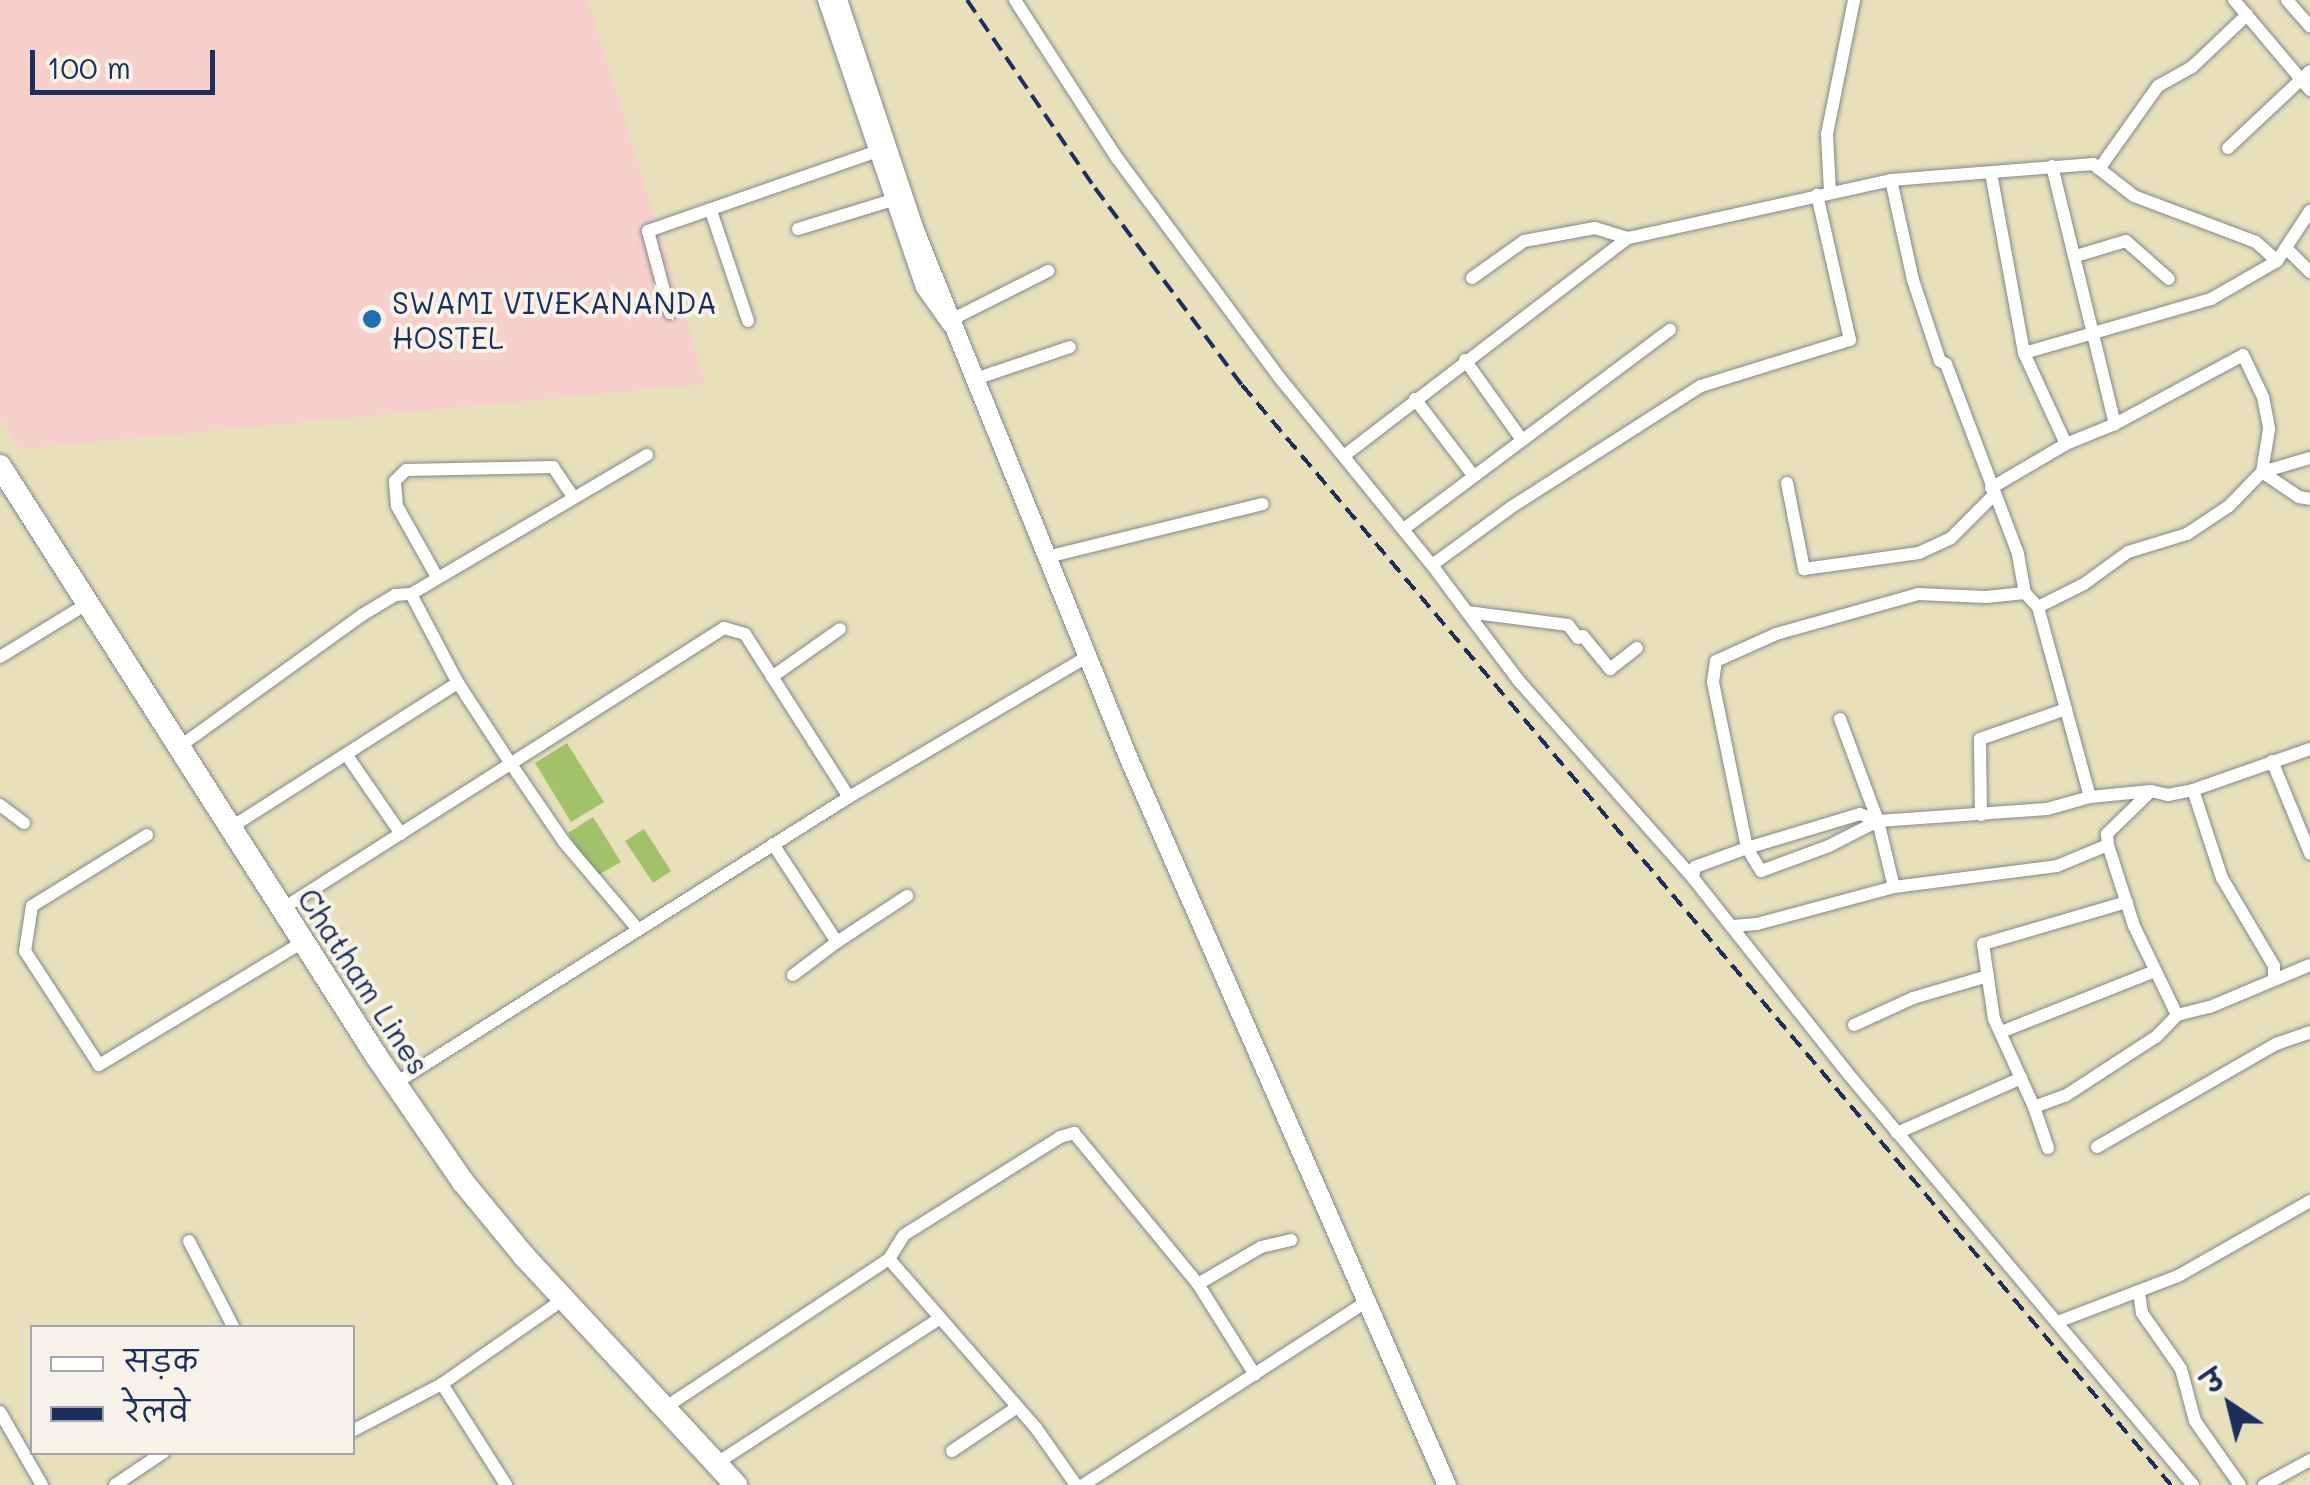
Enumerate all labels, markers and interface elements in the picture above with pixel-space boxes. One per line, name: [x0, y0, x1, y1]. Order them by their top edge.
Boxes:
scale bar: [35, 30, 220, 92]
text: 100 m: [47, 47, 131, 87]
place label: SWAMI VIVEKANANDA HOSTEL: [392, 284, 717, 354]
marker: SWAMI VIVEKANANDA HOSTEL: [361, 308, 383, 330]
street label: Chatham Lines: [291, 881, 437, 1081]
legend: [30, 1325, 355, 1455]
text: सड़क: [124, 1340, 198, 1380]
north arrow: [2180, 1355, 2280, 1455]
text: उ: [2195, 1360, 2231, 1401]
text: रेलवे: [124, 1390, 190, 1430]

